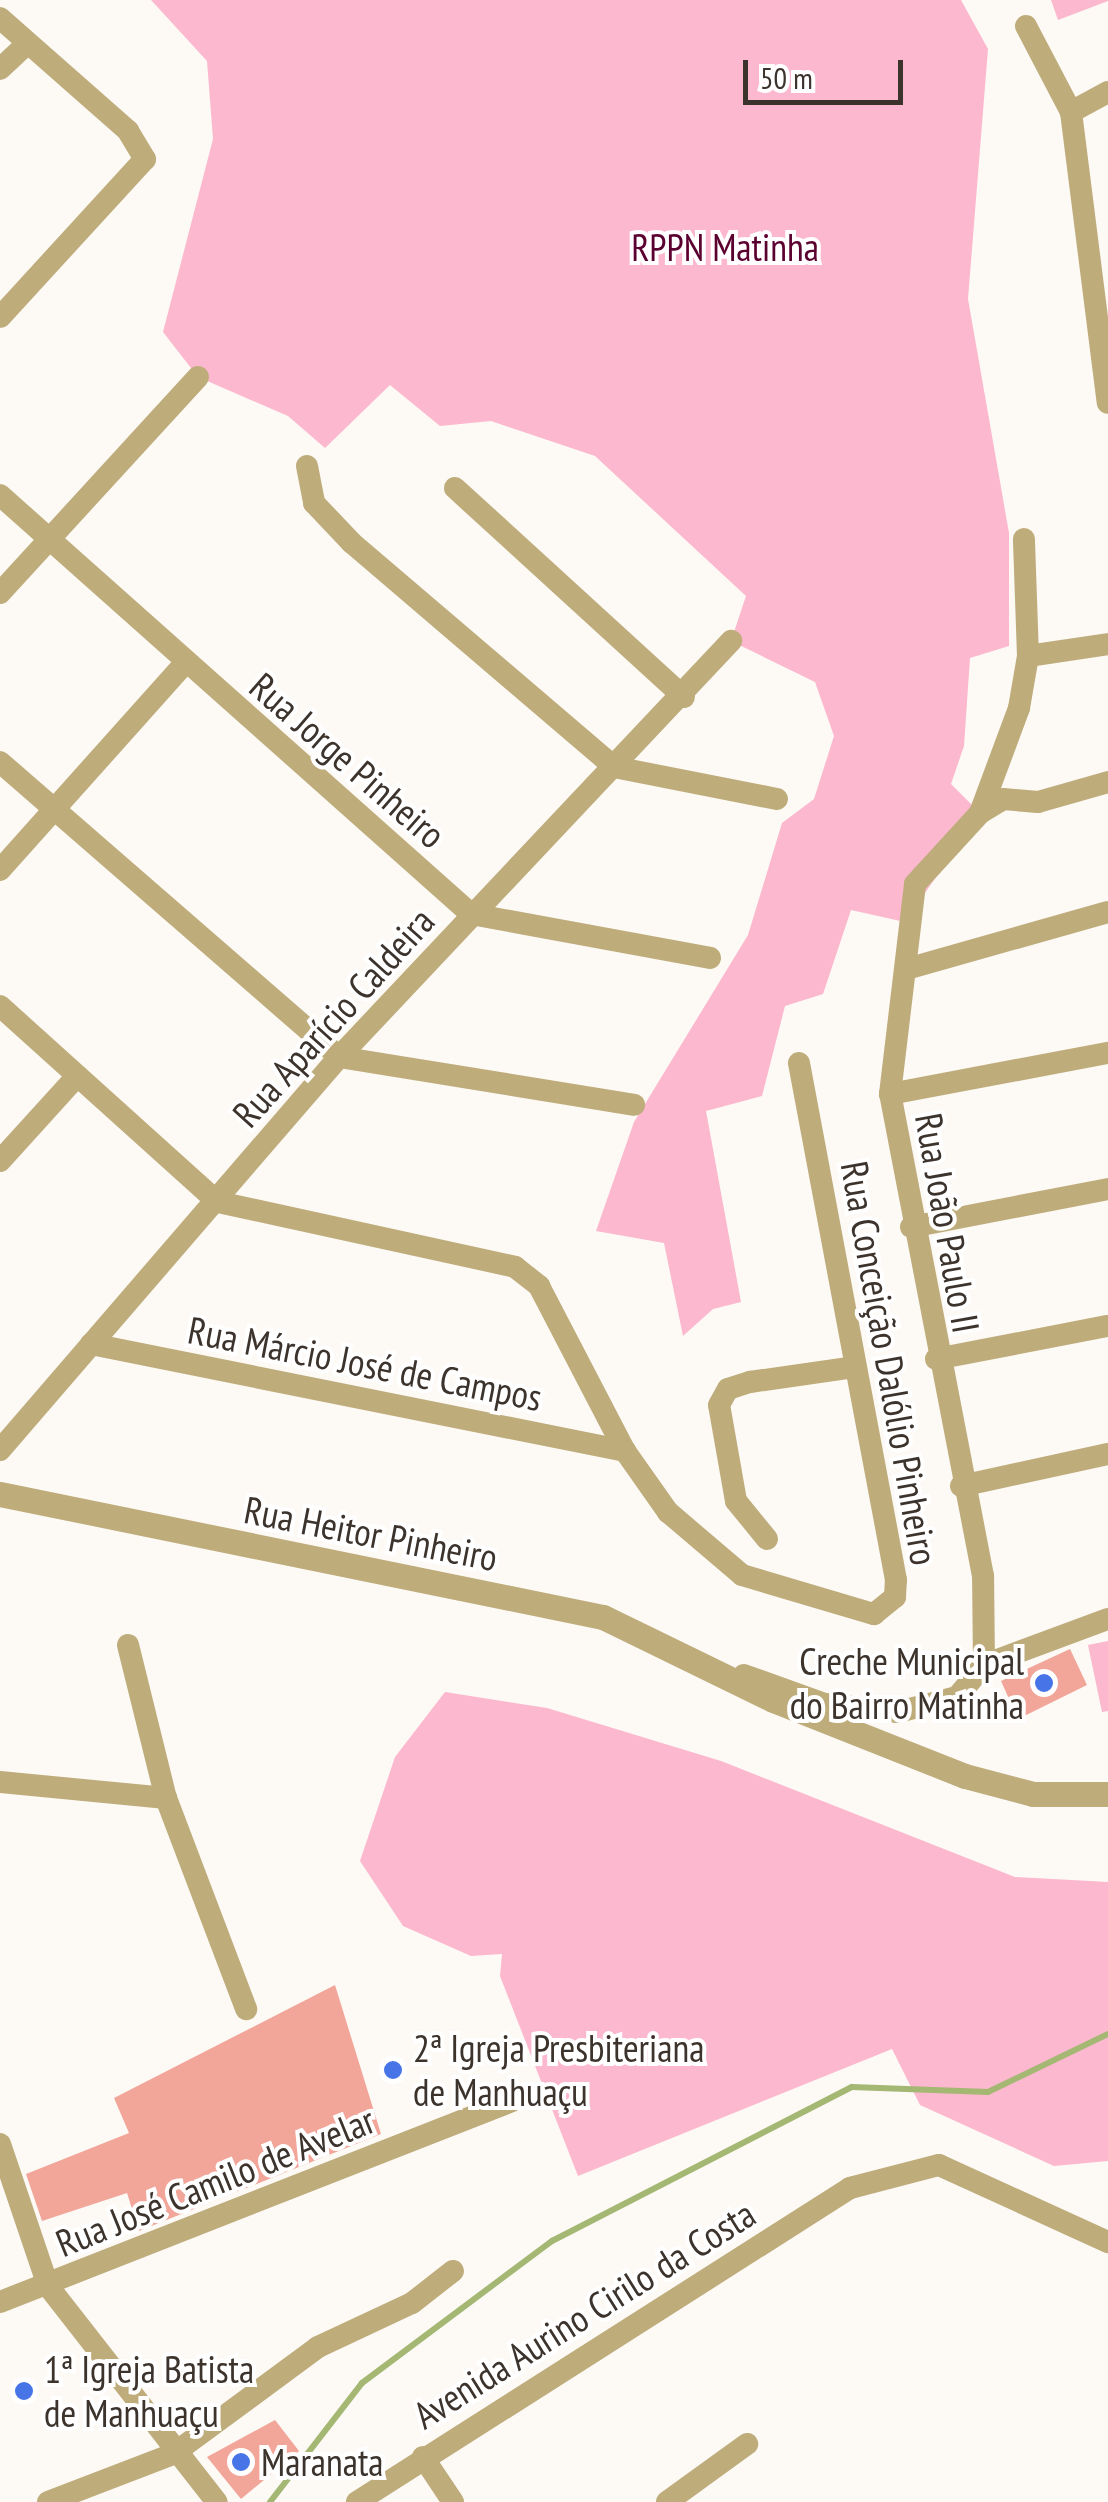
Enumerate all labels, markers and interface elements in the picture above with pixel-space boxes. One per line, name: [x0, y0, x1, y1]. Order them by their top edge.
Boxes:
scale bar: [748, 40, 908, 102]
text: 50 m: [760, 58, 813, 97]
park label: RPPN Matinha: [631, 224, 819, 270]
street label: Rua Jorge Pinheiro: [241, 663, 455, 857]
street label: Rua Aparício Caldeira: [223, 898, 443, 1136]
street label: Rua João Paulo II: [906, 1110, 990, 1336]
street label: Rua Conceição Dalólio Pinheiro: [832, 1158, 948, 1568]
street label: Rua Márcio José de Campos: [184, 1306, 546, 1420]
street label: Rua Heitor Pinheiro: [241, 1486, 501, 1580]
place label: Creche Municipal do Bairro Matinha: [790, 1638, 1024, 1728]
marker: Creche Municipal do Bairro Matinha: [1033, 1672, 1055, 1694]
place label: 2ª Igreja Presbiteriana de Manhuaçu: [413, 2025, 704, 2114]
marker: 2ª Igreja Presbiteriana de Manhuaçu: [382, 2059, 404, 2081]
street label: Rua José Camilo de Avelar: [49, 2096, 381, 2266]
street label: Avenida Aurino Cirilo da Costa: [405, 2190, 763, 2438]
place label: 1ª Igreja Batista de Manhuaçu: [44, 2346, 254, 2436]
marker: 1ª Igreja Batista de Manhuaçu: [13, 2380, 35, 2402]
place label: Maranata: [261, 2439, 384, 2485]
marker: Maranata: [230, 2451, 252, 2473]

